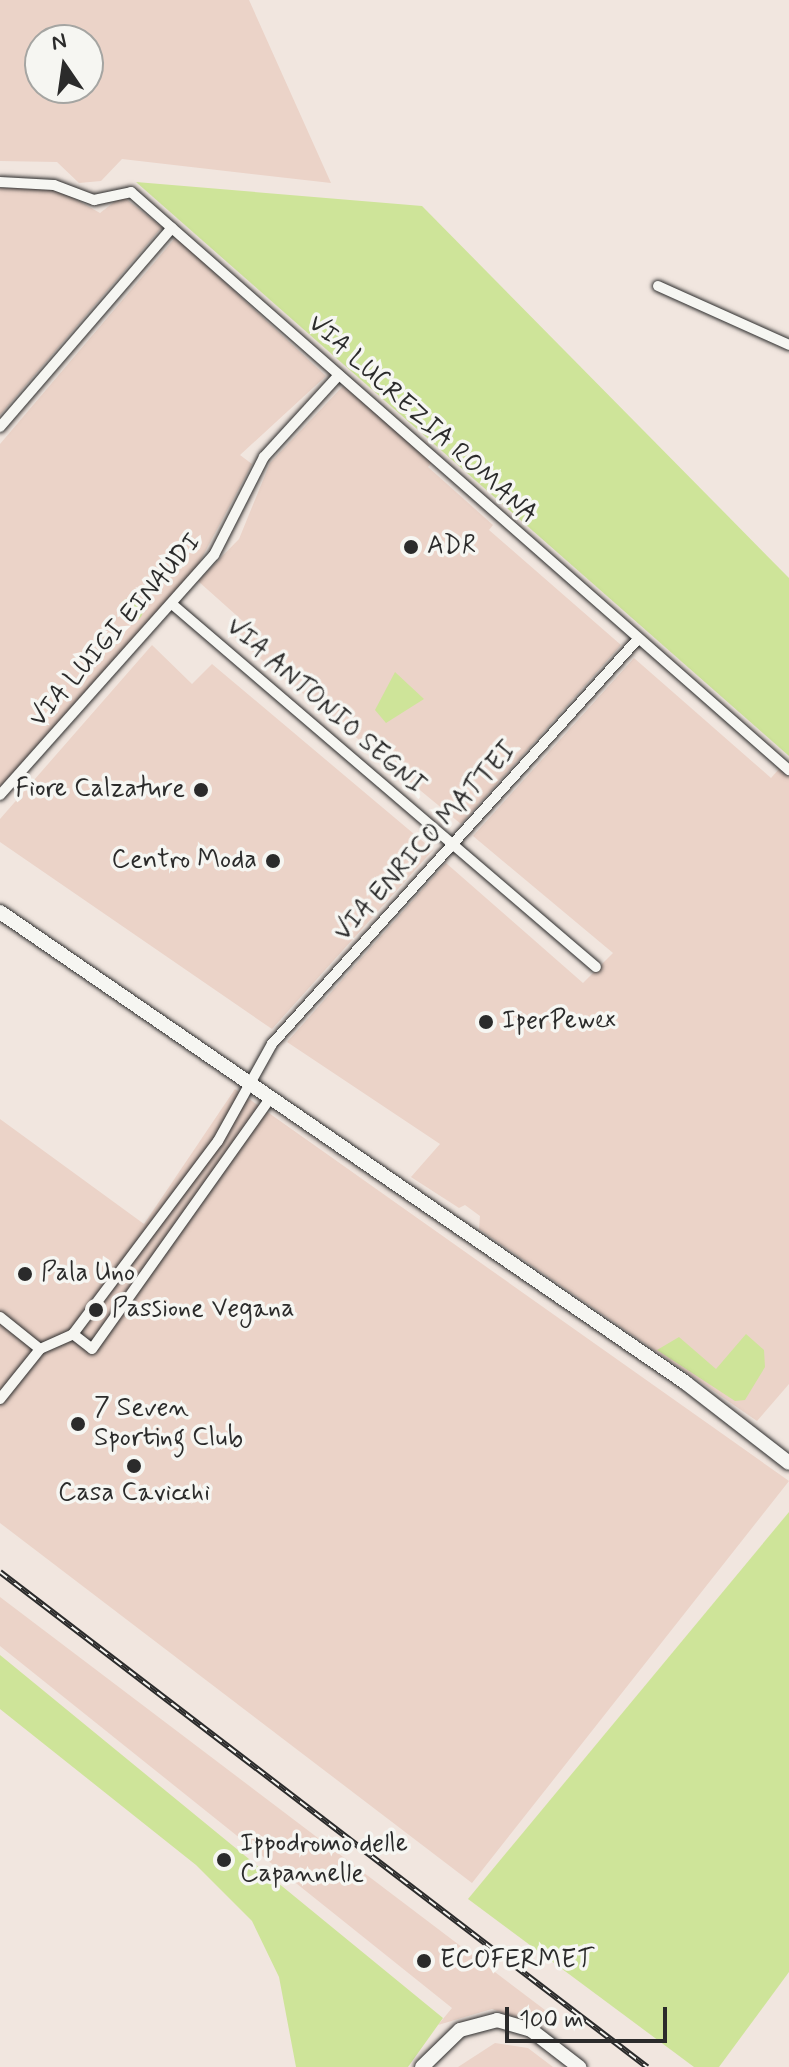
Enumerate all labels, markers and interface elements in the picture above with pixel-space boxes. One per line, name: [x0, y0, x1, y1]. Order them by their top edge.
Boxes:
north arrow: [24, 24, 104, 104]
text: N: [49, 27, 69, 58]
street label: VIA LUCREZIA ROMANA: [302, 309, 542, 531]
street label: VIA LUIGI EINAUDI: [24, 528, 208, 734]
place label: ADR: [427, 531, 476, 563]
marker: ADR: [402, 538, 420, 556]
street label: VIA ANTONIO SEGNI: [221, 614, 429, 800]
street label: VIA ENRICO MATTEI: [329, 737, 523, 947]
place label: Fiore Calzature: [15, 774, 185, 806]
marker: Fiore Calzature: [192, 781, 210, 799]
place label: Centro Moda: [112, 845, 257, 877]
marker: Centro Moda: [264, 852, 282, 870]
place label: IperPewex: [502, 1006, 616, 1038]
marker: IperPewex: [477, 1013, 495, 1031]
place label: Pala Uno: [41, 1258, 136, 1290]
marker: Pala Uno: [16, 1265, 34, 1283]
place label: Passione Vegana: [112, 1294, 299, 1326]
marker: Passione Vegana: [87, 1301, 105, 1319]
place label: 7 Seven Sporting Club: [94, 1393, 243, 1454]
marker: 7 Seven Sporting Club: [69, 1415, 87, 1433]
marker: Casa Cavicchi: [125, 1457, 143, 1475]
place label: Casa Cavicchi: [58, 1478, 210, 1510]
place label: Ippodromo delle Capannelle: [240, 1829, 408, 1890]
marker: Ippodromo delle Capannelle: [215, 1851, 233, 1869]
place label: ECOFERMET: [440, 1945, 594, 1977]
marker: ECOFERMET: [415, 1952, 433, 1970]
scale bar: [509, 1991, 671, 2041]
text: 100 m: [519, 2005, 583, 2036]

